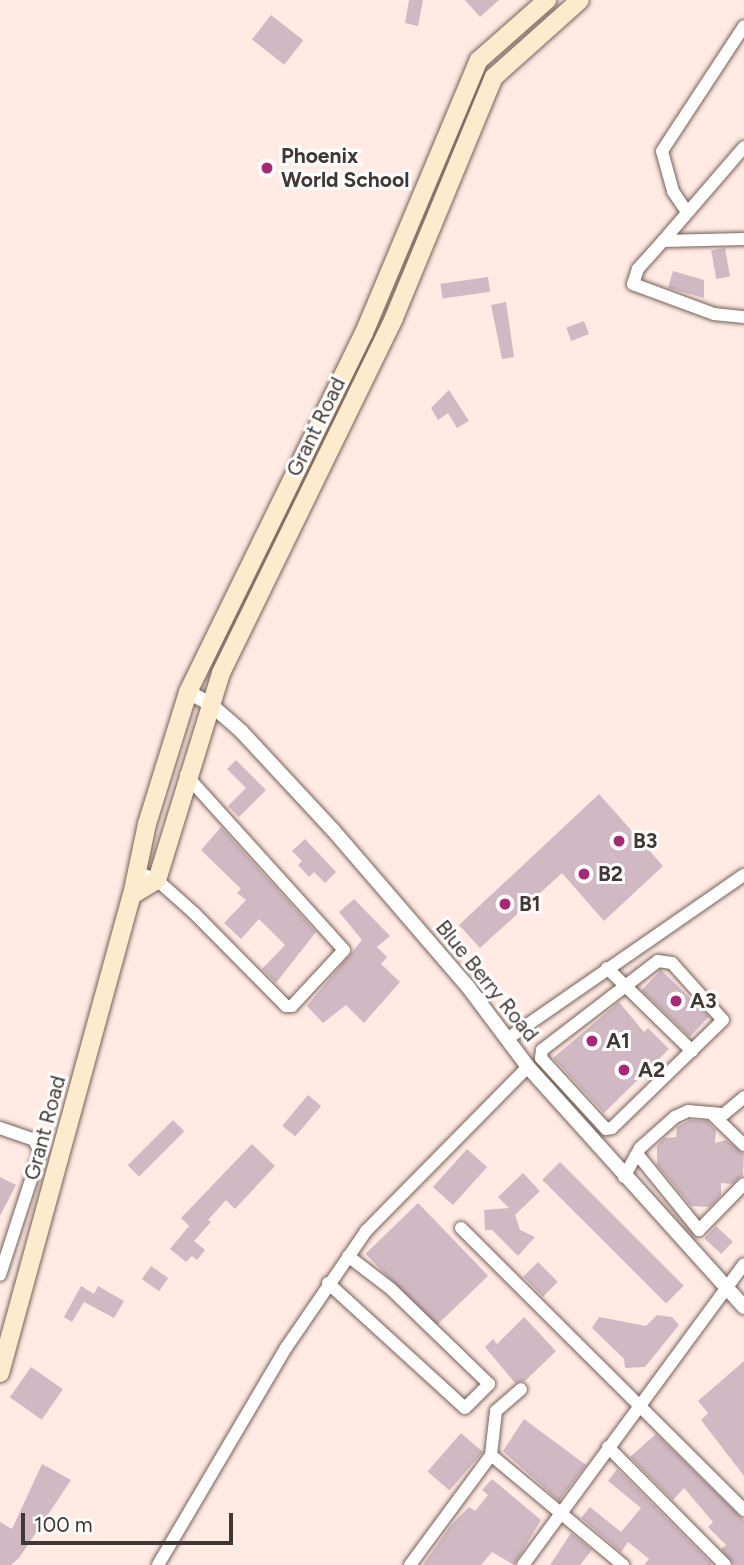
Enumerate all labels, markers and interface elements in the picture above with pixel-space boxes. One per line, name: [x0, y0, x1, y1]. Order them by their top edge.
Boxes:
place label: Phoenix World School: [281, 143, 409, 193]
marker: Phoenix World School: [259, 160, 275, 176]
street label: Grant Road: [281, 373, 351, 481]
place label: B3: [633, 828, 658, 854]
marker: B3: [611, 833, 627, 849]
place label: B2: [598, 861, 623, 887]
marker: B2: [576, 866, 592, 882]
place label: B1: [519, 891, 541, 917]
marker: B1: [497, 896, 513, 912]
street label: Blue Berry Road: [430, 915, 544, 1047]
place label: A3: [690, 988, 717, 1014]
marker: A3: [668, 993, 684, 1009]
place label: A1: [606, 1028, 630, 1054]
marker: A1: [584, 1033, 600, 1049]
place label: A2: [638, 1057, 665, 1083]
marker: A2: [616, 1062, 632, 1078]
street label: Grant Road: [19, 1073, 71, 1183]
scale bar: [24, 1498, 236, 1542]
text: 100 m: [34, 1512, 93, 1537]

